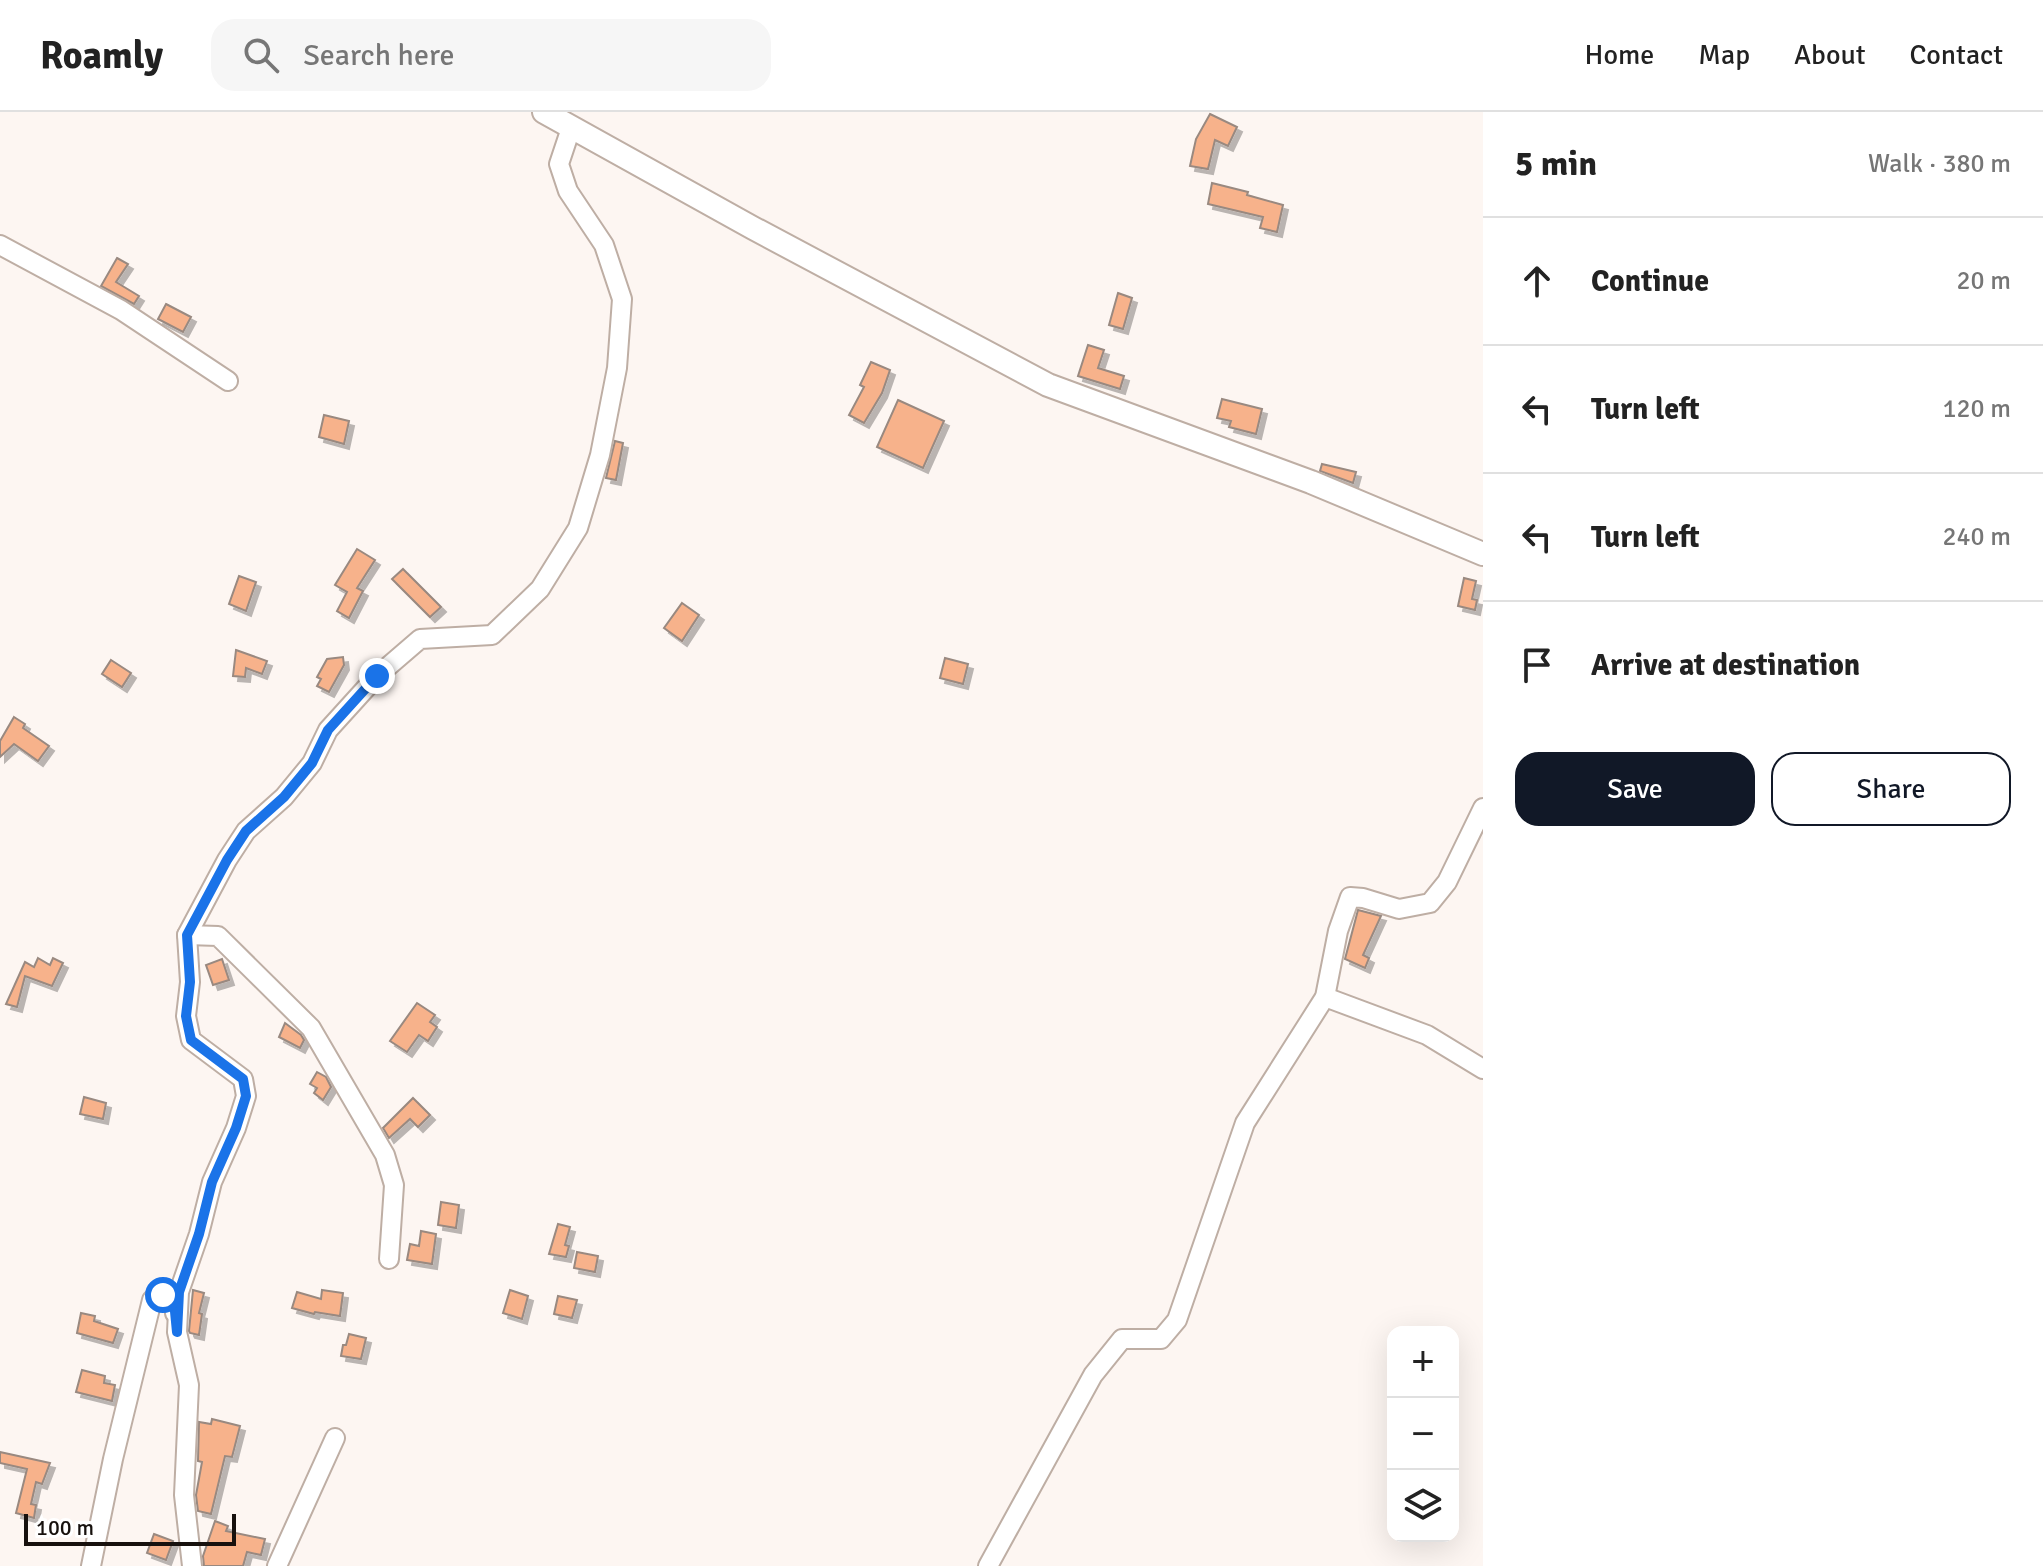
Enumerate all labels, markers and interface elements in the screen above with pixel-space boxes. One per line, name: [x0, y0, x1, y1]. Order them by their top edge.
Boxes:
search box: [211, 19, 771, 91]
text: Roamly: [40, 32, 163, 79]
icon: search: [239, 33, 283, 77]
text: Search here: [303, 37, 454, 74]
text: Home: [1585, 38, 1654, 72]
text: Map: [1698, 38, 1750, 72]
text: About: [1794, 38, 1866, 72]
text: Contact: [1910, 38, 2003, 72]
text: 5 min: [1515, 143, 1597, 185]
text: Walk · 380 m: [1868, 148, 2011, 180]
icon: ahead: [1515, 259, 1559, 303]
text: Continue: [1591, 263, 1709, 300]
text: 20 m: [1956, 265, 2011, 297]
icon: left: [1515, 387, 1559, 431]
text: Turn left: [1591, 391, 1700, 428]
text: 120 m: [1942, 393, 2011, 425]
icon: left: [1515, 515, 1559, 559]
text: Turn left: [1591, 519, 1700, 556]
text: 240 m: [1942, 521, 2011, 553]
icon: arrive: [1515, 643, 1559, 687]
text: Arrive at destination: [1591, 647, 1860, 684]
route end: [359, 658, 395, 694]
button: Save: [1515, 752, 1755, 826]
button: Share: [1771, 752, 2011, 826]
route start: [145, 1277, 181, 1313]
map controls: [1387, 1326, 1459, 1542]
button: +: [1387, 1326, 1459, 1398]
button: −: [1387, 1398, 1459, 1470]
button: layers: [1387, 1470, 1459, 1542]
scale bar: [24, 1510, 236, 1546]
text: 100 m: [36, 1514, 94, 1541]

